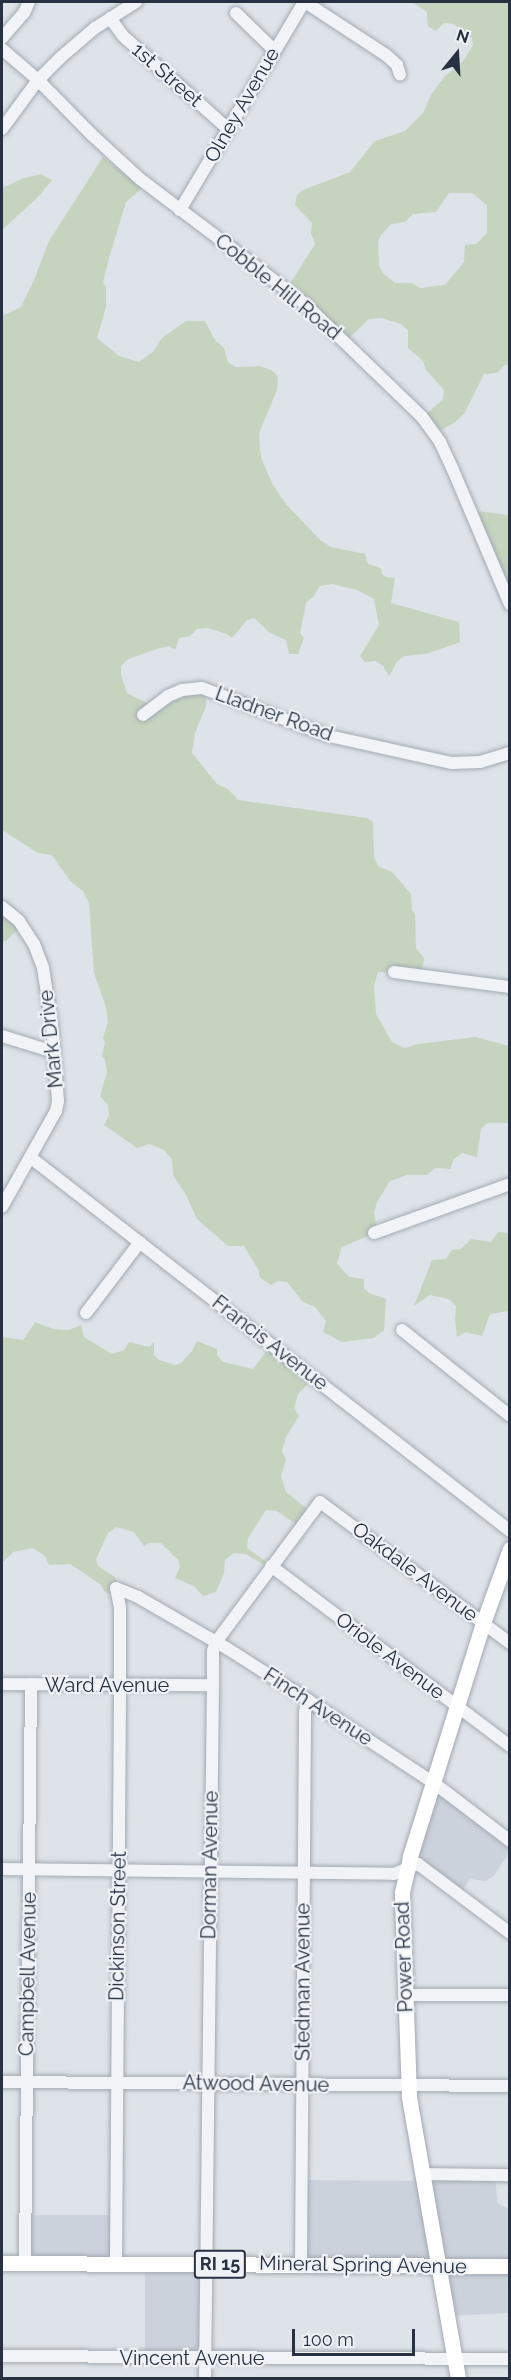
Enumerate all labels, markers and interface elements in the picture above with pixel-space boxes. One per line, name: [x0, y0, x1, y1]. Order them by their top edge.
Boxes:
north arrow: [427, 24, 487, 84]
text: N: [454, 25, 471, 47]
street label: 1st Street: [127, 38, 207, 112]
street label: Olney Avenue: [199, 43, 285, 167]
street label: Cobble Hill Road: [210, 229, 346, 345]
street label: Lladner Road: [212, 682, 336, 746]
street label: Mark Drive: [34, 989, 68, 1089]
street label: Francis Avenue: [207, 1290, 333, 1396]
street label: Oakdale Avenue: [347, 1517, 483, 1627]
street label: Oriole Avenue: [331, 1607, 449, 1705]
street label: Finch Avenue: [259, 1663, 377, 1751]
street label: Ward Avenue: [44, 1673, 170, 1697]
street label: Dorman Avenue: [197, 1790, 223, 1940]
street label: Dickinson Street: [105, 1851, 131, 2001]
street label: Campbell Avenue: [15, 1891, 41, 2057]
street label: Power Road: [390, 1901, 418, 2013]
street label: Stedman Avenue: [291, 1903, 315, 2061]
street label: Atwood Avenue: [182, 2071, 330, 2097]
road number: RI 15: [193, 2249, 247, 2279]
street label: Mineral Spring Avenue: [258, 2251, 468, 2279]
scale bar: [295, 2317, 418, 2355]
text: 100 m: [303, 2329, 354, 2350]
street label: Vincent Avenue: [119, 2346, 265, 2370]

